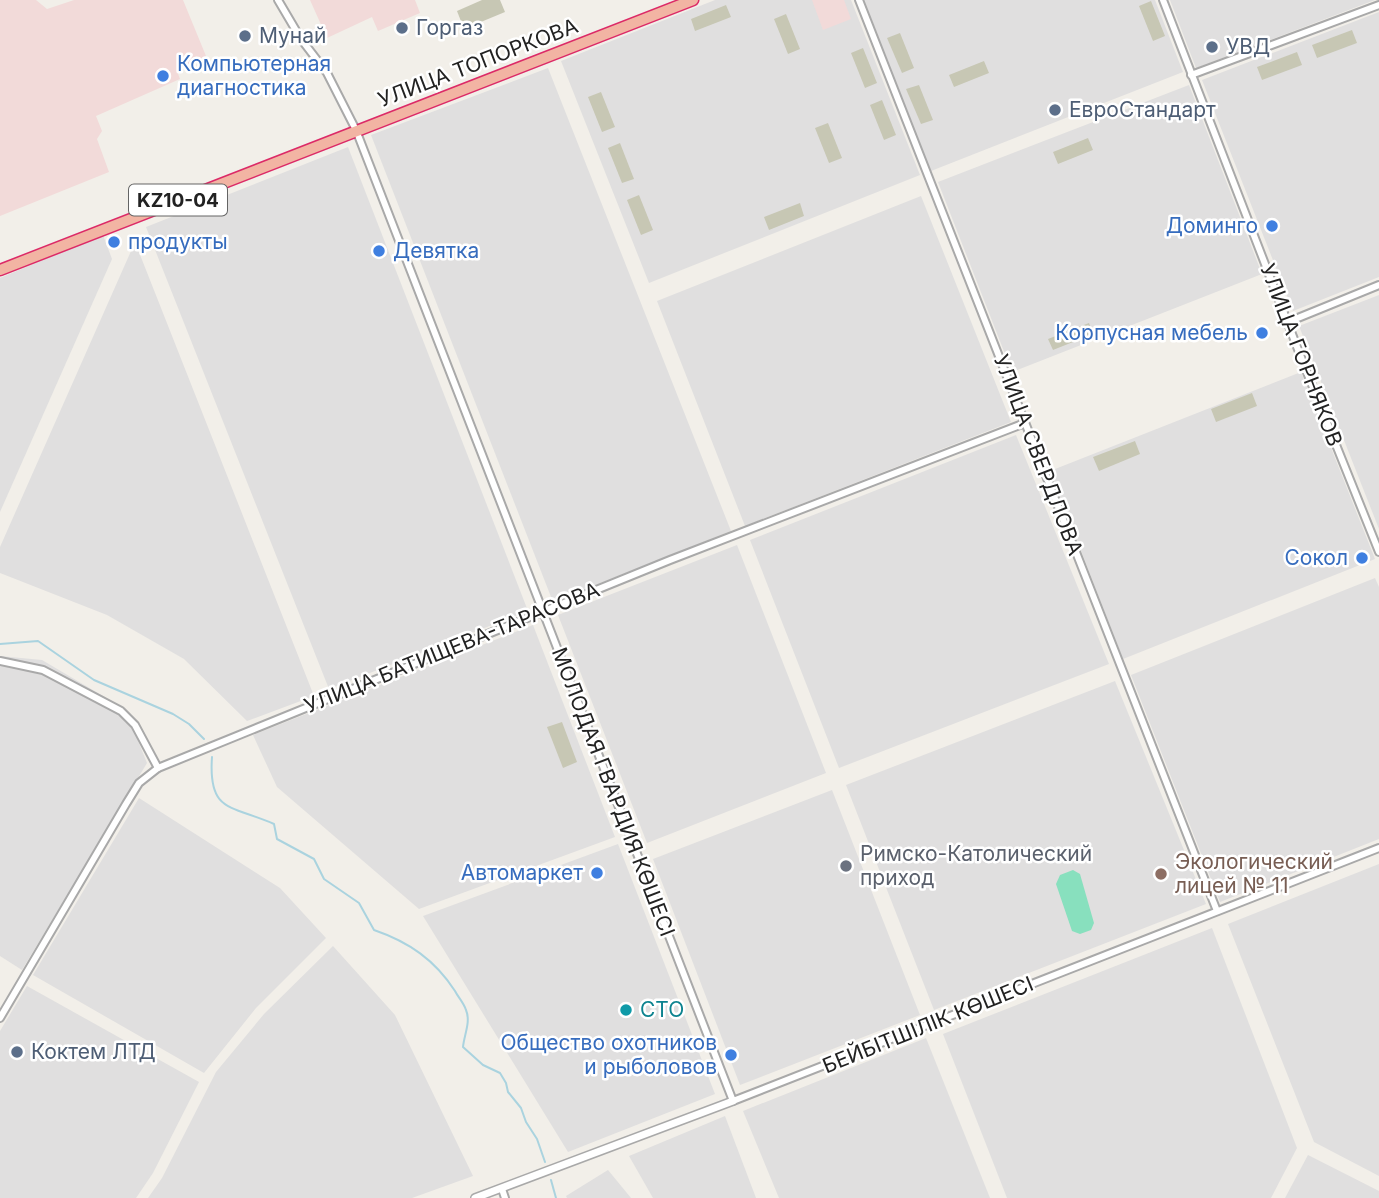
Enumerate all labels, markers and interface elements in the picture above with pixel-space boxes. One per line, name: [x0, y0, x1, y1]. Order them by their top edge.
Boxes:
street label: УЛИЦА ТОПОРКОВА: [374, 13, 581, 112]
place label: Горгаз: [416, 15, 483, 40]
marker: Горгаз: [394, 20, 410, 36]
place label: Мунай: [259, 23, 327, 48]
marker: Мунай: [237, 28, 253, 44]
place label: УВД: [1226, 34, 1270, 59]
marker: УВД: [1204, 39, 1220, 55]
place label: Компьютерная диагностика: [177, 51, 331, 100]
marker: Компьютерная диагностика: [155, 68, 171, 84]
place label: ЕвроСтандарт: [1069, 97, 1216, 122]
marker: ЕвроСтандарт: [1047, 102, 1063, 118]
road number: KZ10-04: [129, 184, 227, 216]
place label: Доминго: [1166, 213, 1258, 238]
marker: Доминго: [1264, 218, 1280, 234]
place label: продукты: [128, 229, 228, 254]
marker: продукты: [106, 234, 122, 250]
place label: Девятка: [393, 238, 479, 263]
marker: Девятка: [371, 243, 387, 259]
street label: УЛИЦА ГОРНЯКОВ: [1255, 260, 1348, 450]
place label: Корпусная мебель: [1055, 320, 1248, 345]
marker: Корпусная мебель: [1254, 325, 1270, 341]
street label: УЛИЦА СВЕРДЛОВА: [989, 351, 1088, 559]
place label: Сокол: [1284, 545, 1348, 570]
marker: Сокол: [1354, 550, 1370, 566]
street label: УЛИЦА БАТИЩЕВА-ТАРАСОВА: [301, 577, 603, 718]
street label: МОЛОДАЯ ГВАРДИЯ КӨШЕСІ: [547, 644, 680, 940]
place label: Римско-Католический приход: [860, 841, 1092, 890]
place label: Экологический лицей № 11: [1175, 849, 1333, 898]
marker: Римско-Католический приход: [838, 858, 854, 874]
place label: Автомаркет: [461, 860, 583, 885]
marker: Автомаркет: [589, 865, 605, 881]
marker: Экологический лицей № 11: [1153, 866, 1169, 882]
street label: БЕЙБІТШІЛІК КӨШЕСІ: [818, 970, 1037, 1078]
place label: СТО: [640, 997, 684, 1022]
marker: СТО: [618, 1002, 634, 1018]
place label: Общество охотников и рыболовов: [500, 1030, 717, 1079]
place label: Коктем ЛТД: [31, 1039, 156, 1064]
marker: Коктем ЛТД: [9, 1044, 25, 1060]
marker: Общество охотников и рыболовов: [723, 1047, 739, 1063]

